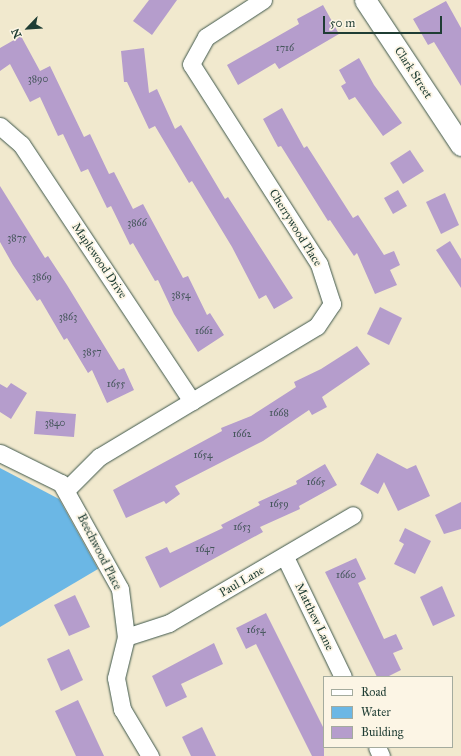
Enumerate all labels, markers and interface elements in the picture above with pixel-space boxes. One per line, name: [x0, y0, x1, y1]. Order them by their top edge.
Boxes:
north arrow: [8, 8, 48, 48]
scale bar: [325, 8, 444, 34]
text: 50 m: [330, 16, 355, 30]
text: N: [9, 26, 25, 40]
house number: 1716: [276, 43, 294, 55]
street label: Clark Street: [391, 44, 435, 102]
house number: 3890: [28, 74, 48, 86]
street label: Cherrywood Place: [265, 187, 325, 269]
house number: 3866: [127, 218, 147, 230]
street label: Maplewood Drive: [68, 221, 130, 301]
house number: 3875: [7, 233, 27, 245]
house number: 3869: [32, 272, 52, 284]
house number: 3854: [171, 290, 191, 302]
house number: 3863: [59, 312, 77, 324]
house number: 1661: [195, 326, 213, 338]
house number: 3857: [82, 347, 102, 359]
house number: 1655: [107, 379, 125, 391]
house number: 1668: [269, 408, 289, 420]
house number: 3840: [45, 418, 65, 430]
house number: 1662: [232, 429, 252, 441]
house number: 1654: [193, 450, 213, 462]
house number: 1665: [307, 477, 325, 489]
house number: 1659: [269, 499, 289, 511]
street label: Beechwood Place: [74, 512, 124, 592]
house number: 1653: [233, 522, 251, 534]
house number: 1647: [195, 544, 215, 556]
street label: Paul Lane: [217, 563, 267, 601]
house number: 1660: [336, 570, 356, 582]
street label: Matthew Lane: [291, 581, 337, 653]
house number: 1654: [246, 625, 266, 637]
legend: [323, 676, 453, 748]
text: Road: [361, 685, 387, 699]
text: Water: [361, 705, 391, 719]
text: Building: [361, 725, 403, 739]

